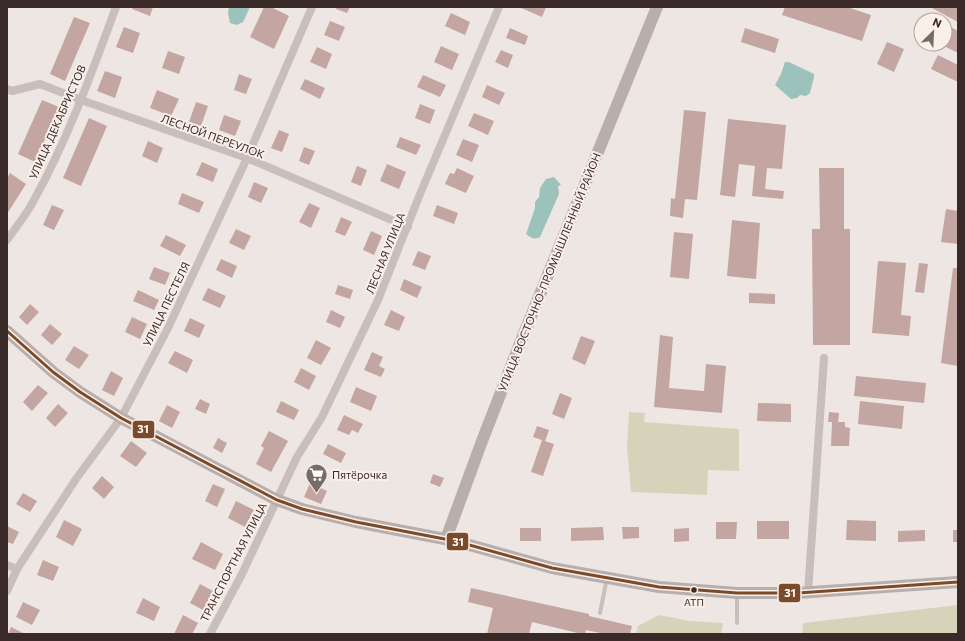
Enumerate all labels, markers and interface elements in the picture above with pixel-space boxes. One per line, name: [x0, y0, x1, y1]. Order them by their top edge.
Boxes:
north arrow: [913, 12, 953, 52]
text: N: [931, 15, 944, 30]
street label: УЛИЦА ДЕКАБРИСТОВ: [26, 63, 88, 181]
street label: ЛЕСНОЙ ПЕРЕУЛОК: [159, 110, 267, 161]
street label: УЛИЦА ВОСТОЧНО-ПРОМЫШЛЕННЫЙ РАЙОН: [494, 150, 603, 393]
street label: ЛЕСНАЯ УЛИЦА: [363, 210, 407, 296]
street label: УЛИЦА ПЕСТЕЛЯ: [140, 260, 192, 348]
line badge: 31: [132, 420, 155, 439]
text: 31: [137, 422, 149, 435]
supermarket icon: Пятёрочка: [303, 461, 329, 494]
place label: Пятёрочка: [332, 468, 387, 481]
street label: ТРАНСПОРТНАЯ УЛИЦА: [197, 500, 269, 624]
line badge: 31: [446, 532, 469, 551]
text: 31: [452, 535, 464, 548]
line badge: 31: [778, 583, 801, 603]
marker: АТП: [689, 585, 699, 595]
text: 31: [784, 586, 796, 599]
place label: АТП: [684, 596, 704, 608]

